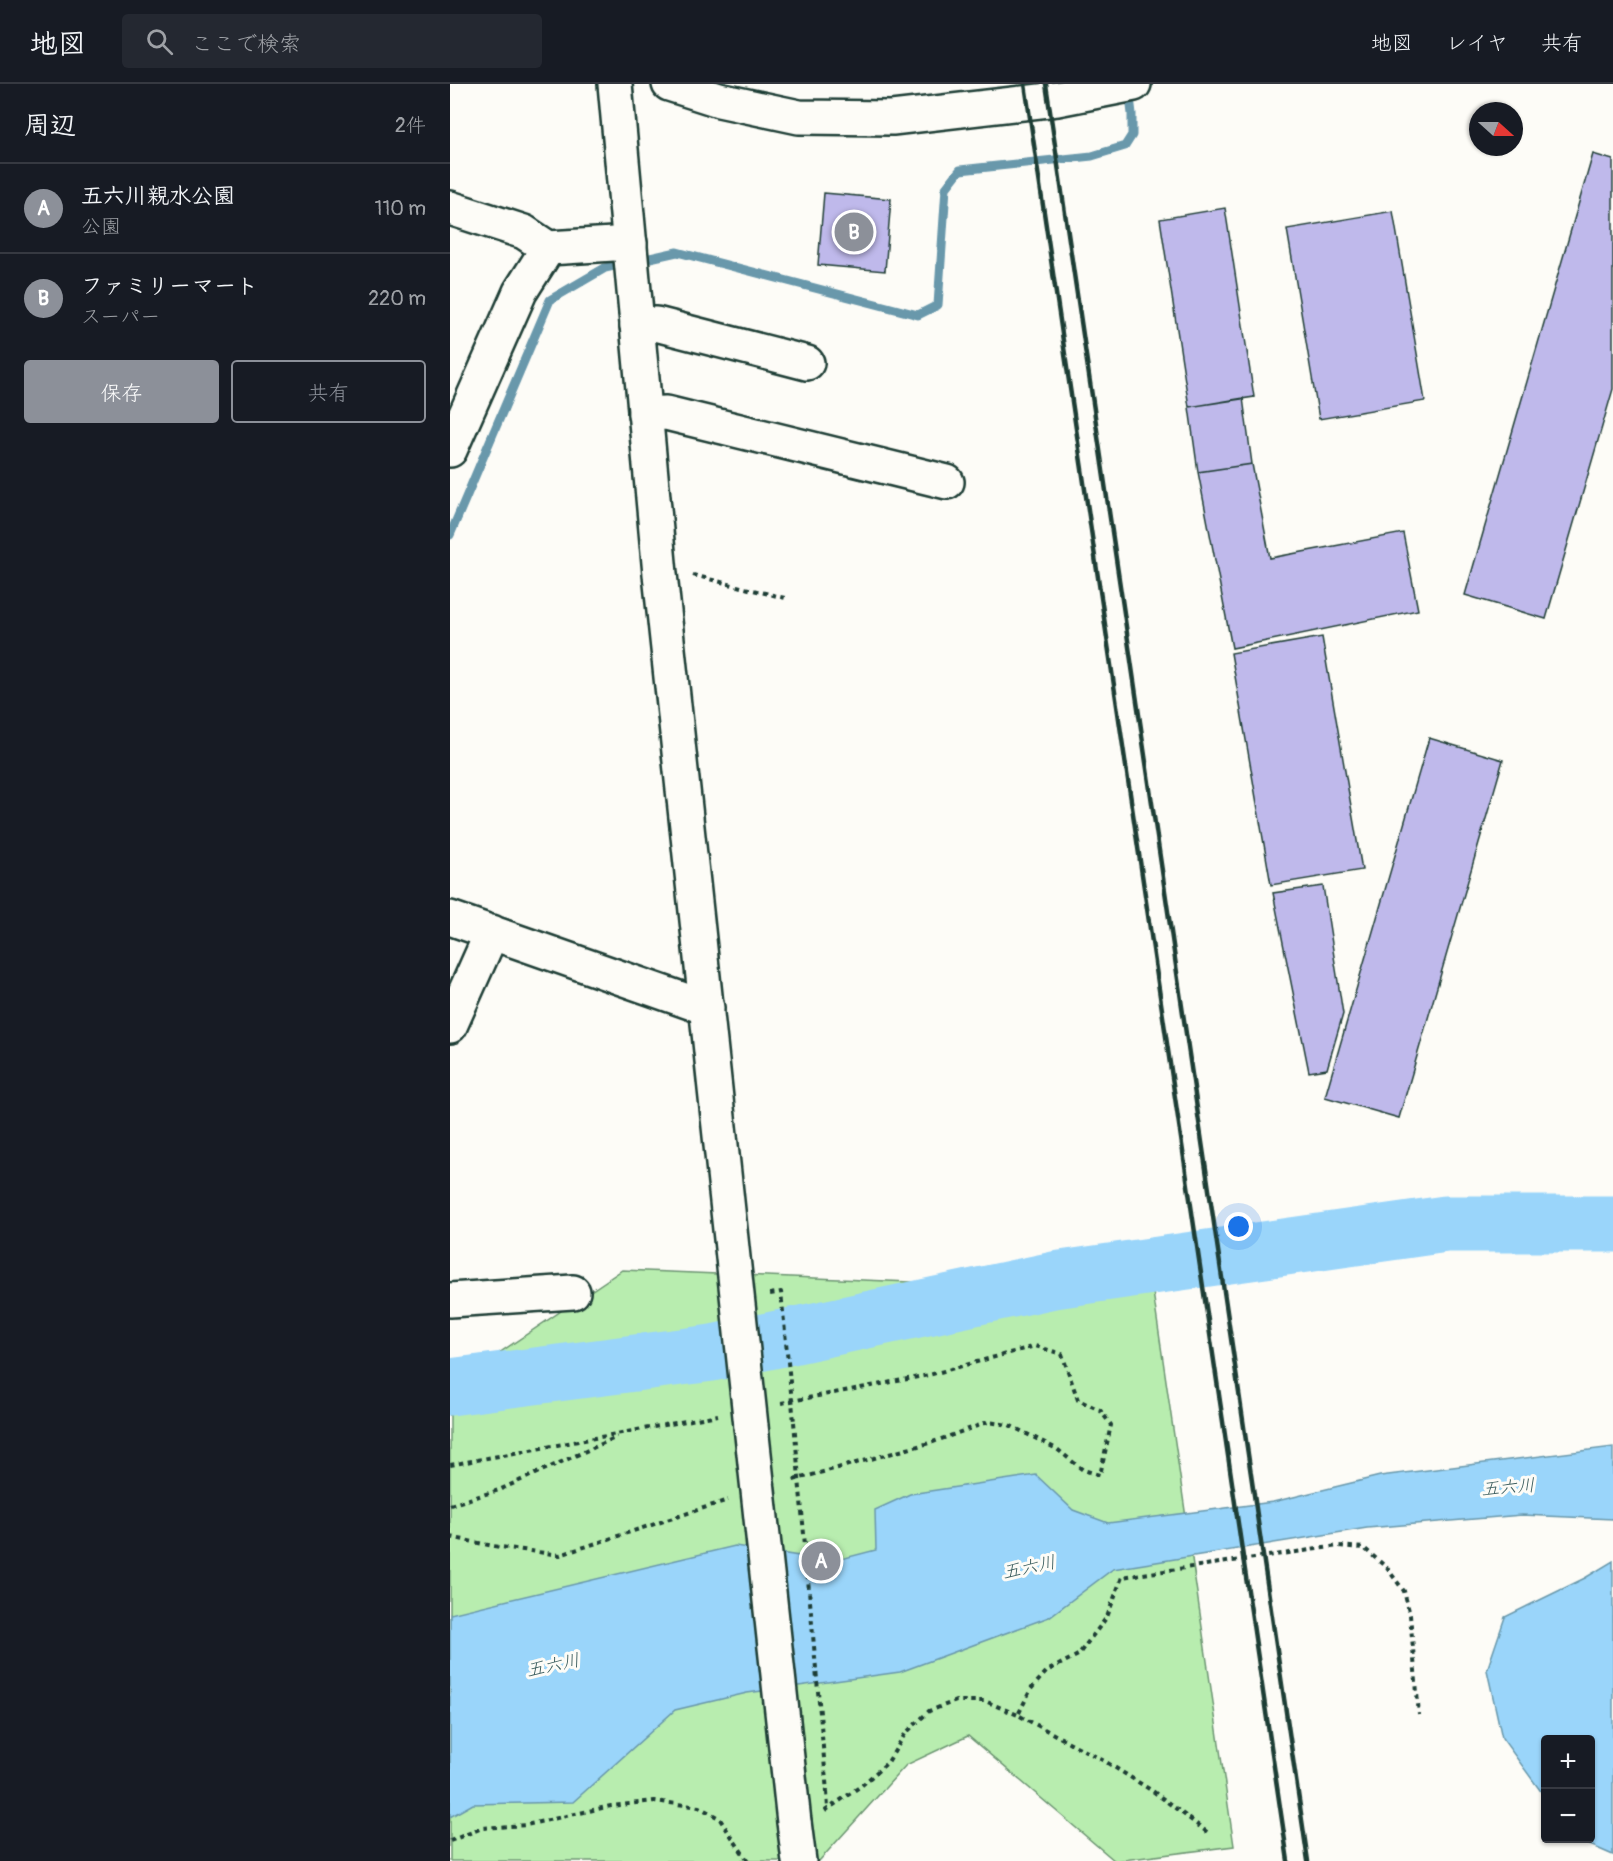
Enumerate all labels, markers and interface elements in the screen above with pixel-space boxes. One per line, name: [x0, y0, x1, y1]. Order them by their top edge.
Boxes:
search box: [122, 14, 542, 68]
icon: search: [143, 25, 176, 58]
text: 地図: [30, 27, 86, 62]
text: ここで検索: [191, 30, 301, 58]
text: 地図: [1371, 30, 1413, 57]
text: レイヤ: [1446, 30, 1508, 57]
text: 共有: [1541, 30, 1583, 57]
north arrow: [1469, 102, 1523, 156]
text: 周辺: [24, 110, 76, 142]
text: 2件: [395, 113, 426, 138]
text: 五六川親水公園: [81, 182, 235, 210]
text: A: [37, 196, 50, 221]
text: 110 m: [375, 196, 426, 221]
pin: B: [834, 210, 874, 254]
text: 公園: [81, 214, 121, 239]
text: ファミリーマート: [81, 272, 258, 300]
text: B: [38, 286, 49, 311]
text: 220 m: [368, 286, 426, 311]
text: スーパー: [81, 304, 160, 329]
button: 保存: [24, 360, 219, 423]
button: 共有: [231, 360, 426, 423]
your location: [1224, 1212, 1253, 1241]
water label: 五六川: [1480, 1474, 1536, 1501]
pin: A: [802, 1538, 841, 1584]
water label: 五六川: [1000, 1551, 1058, 1584]
water label: 五六川: [524, 1649, 582, 1682]
map controls: [1541, 1735, 1595, 1843]
button: +: [1541, 1735, 1595, 1789]
button: −: [1541, 1789, 1595, 1843]

